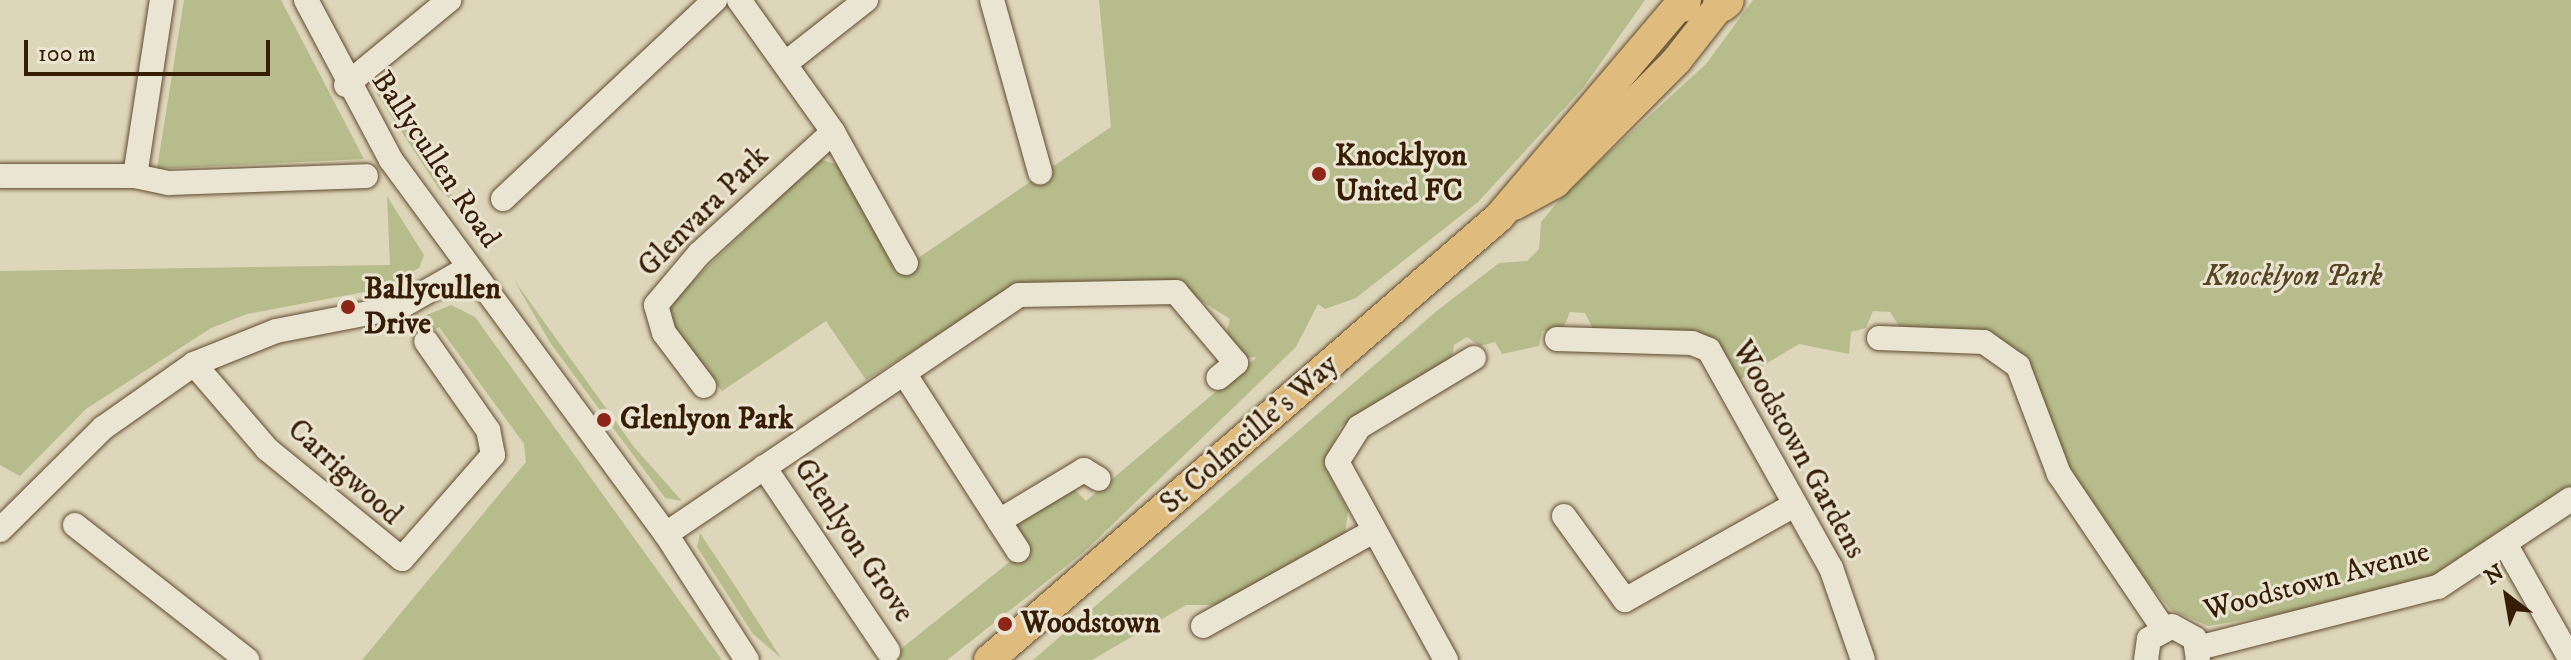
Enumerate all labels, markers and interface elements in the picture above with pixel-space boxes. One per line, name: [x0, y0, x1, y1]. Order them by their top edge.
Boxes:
scale bar: [28, 24, 274, 74]
text: 100 m: [38, 39, 96, 69]
street label: Ballycullen Road: [363, 65, 507, 255]
street label: Glenvara Park: [631, 139, 777, 285]
place label: Knocklyon United FC: [1335, 139, 1467, 210]
marker: Knocklyon United FC: [1310, 165, 1328, 183]
park label: Knocklyon Park: [2203, 259, 2383, 295]
place label: Ballycullen Drive: [364, 272, 501, 342]
marker: Ballycullen Drive: [339, 298, 357, 316]
street label: Woodstown Gardens: [1723, 335, 1873, 565]
street label: St Colmcille's Way: [1153, 348, 1347, 522]
place label: Glenlyon Park: [620, 402, 793, 438]
marker: Glenlyon Park: [595, 411, 613, 429]
street label: Carrigwood: [279, 412, 409, 534]
street label: Glenlyon Grove: [785, 452, 921, 630]
street label: Woodstown Avenue: [2200, 535, 2434, 629]
north arrow: [2467, 556, 2547, 636]
text: N: [2480, 559, 2509, 591]
place label: Woodstown: [1021, 606, 1160, 642]
marker: Woodstown: [996, 615, 1014, 633]

